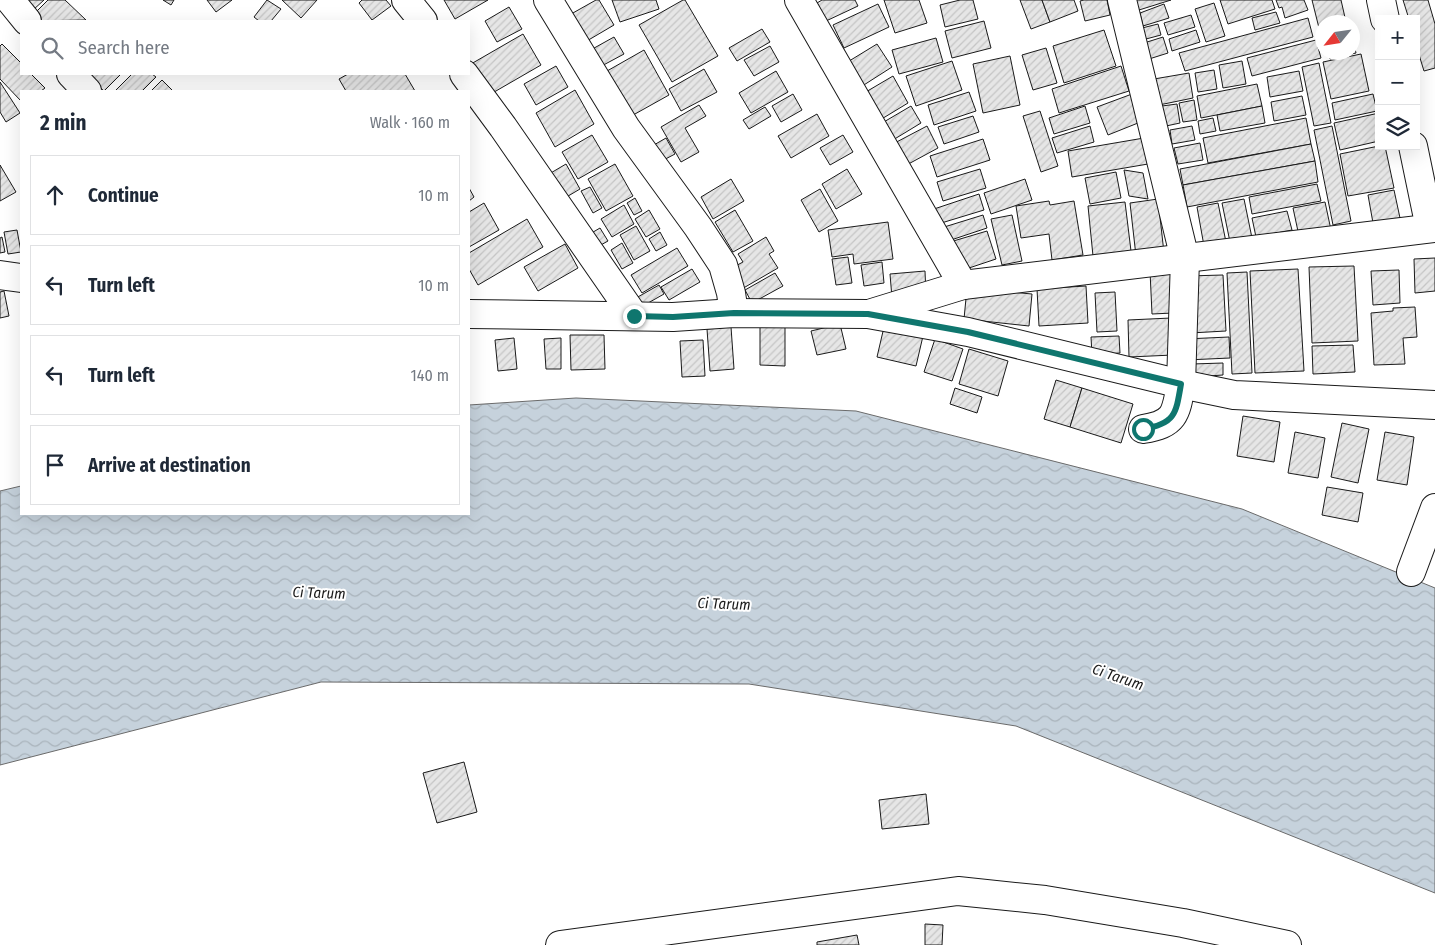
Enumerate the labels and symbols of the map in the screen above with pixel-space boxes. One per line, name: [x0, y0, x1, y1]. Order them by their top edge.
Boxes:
north arrow: [1315, 15, 1360, 60]
route end: [623, 305, 646, 328]
route start: [1132, 418, 1155, 441]
water label: Ci Tarum: [292, 583, 346, 603]
water label: Ci Tarum: [697, 594, 751, 614]
water label: Ci Tarum: [1090, 660, 1146, 694]

